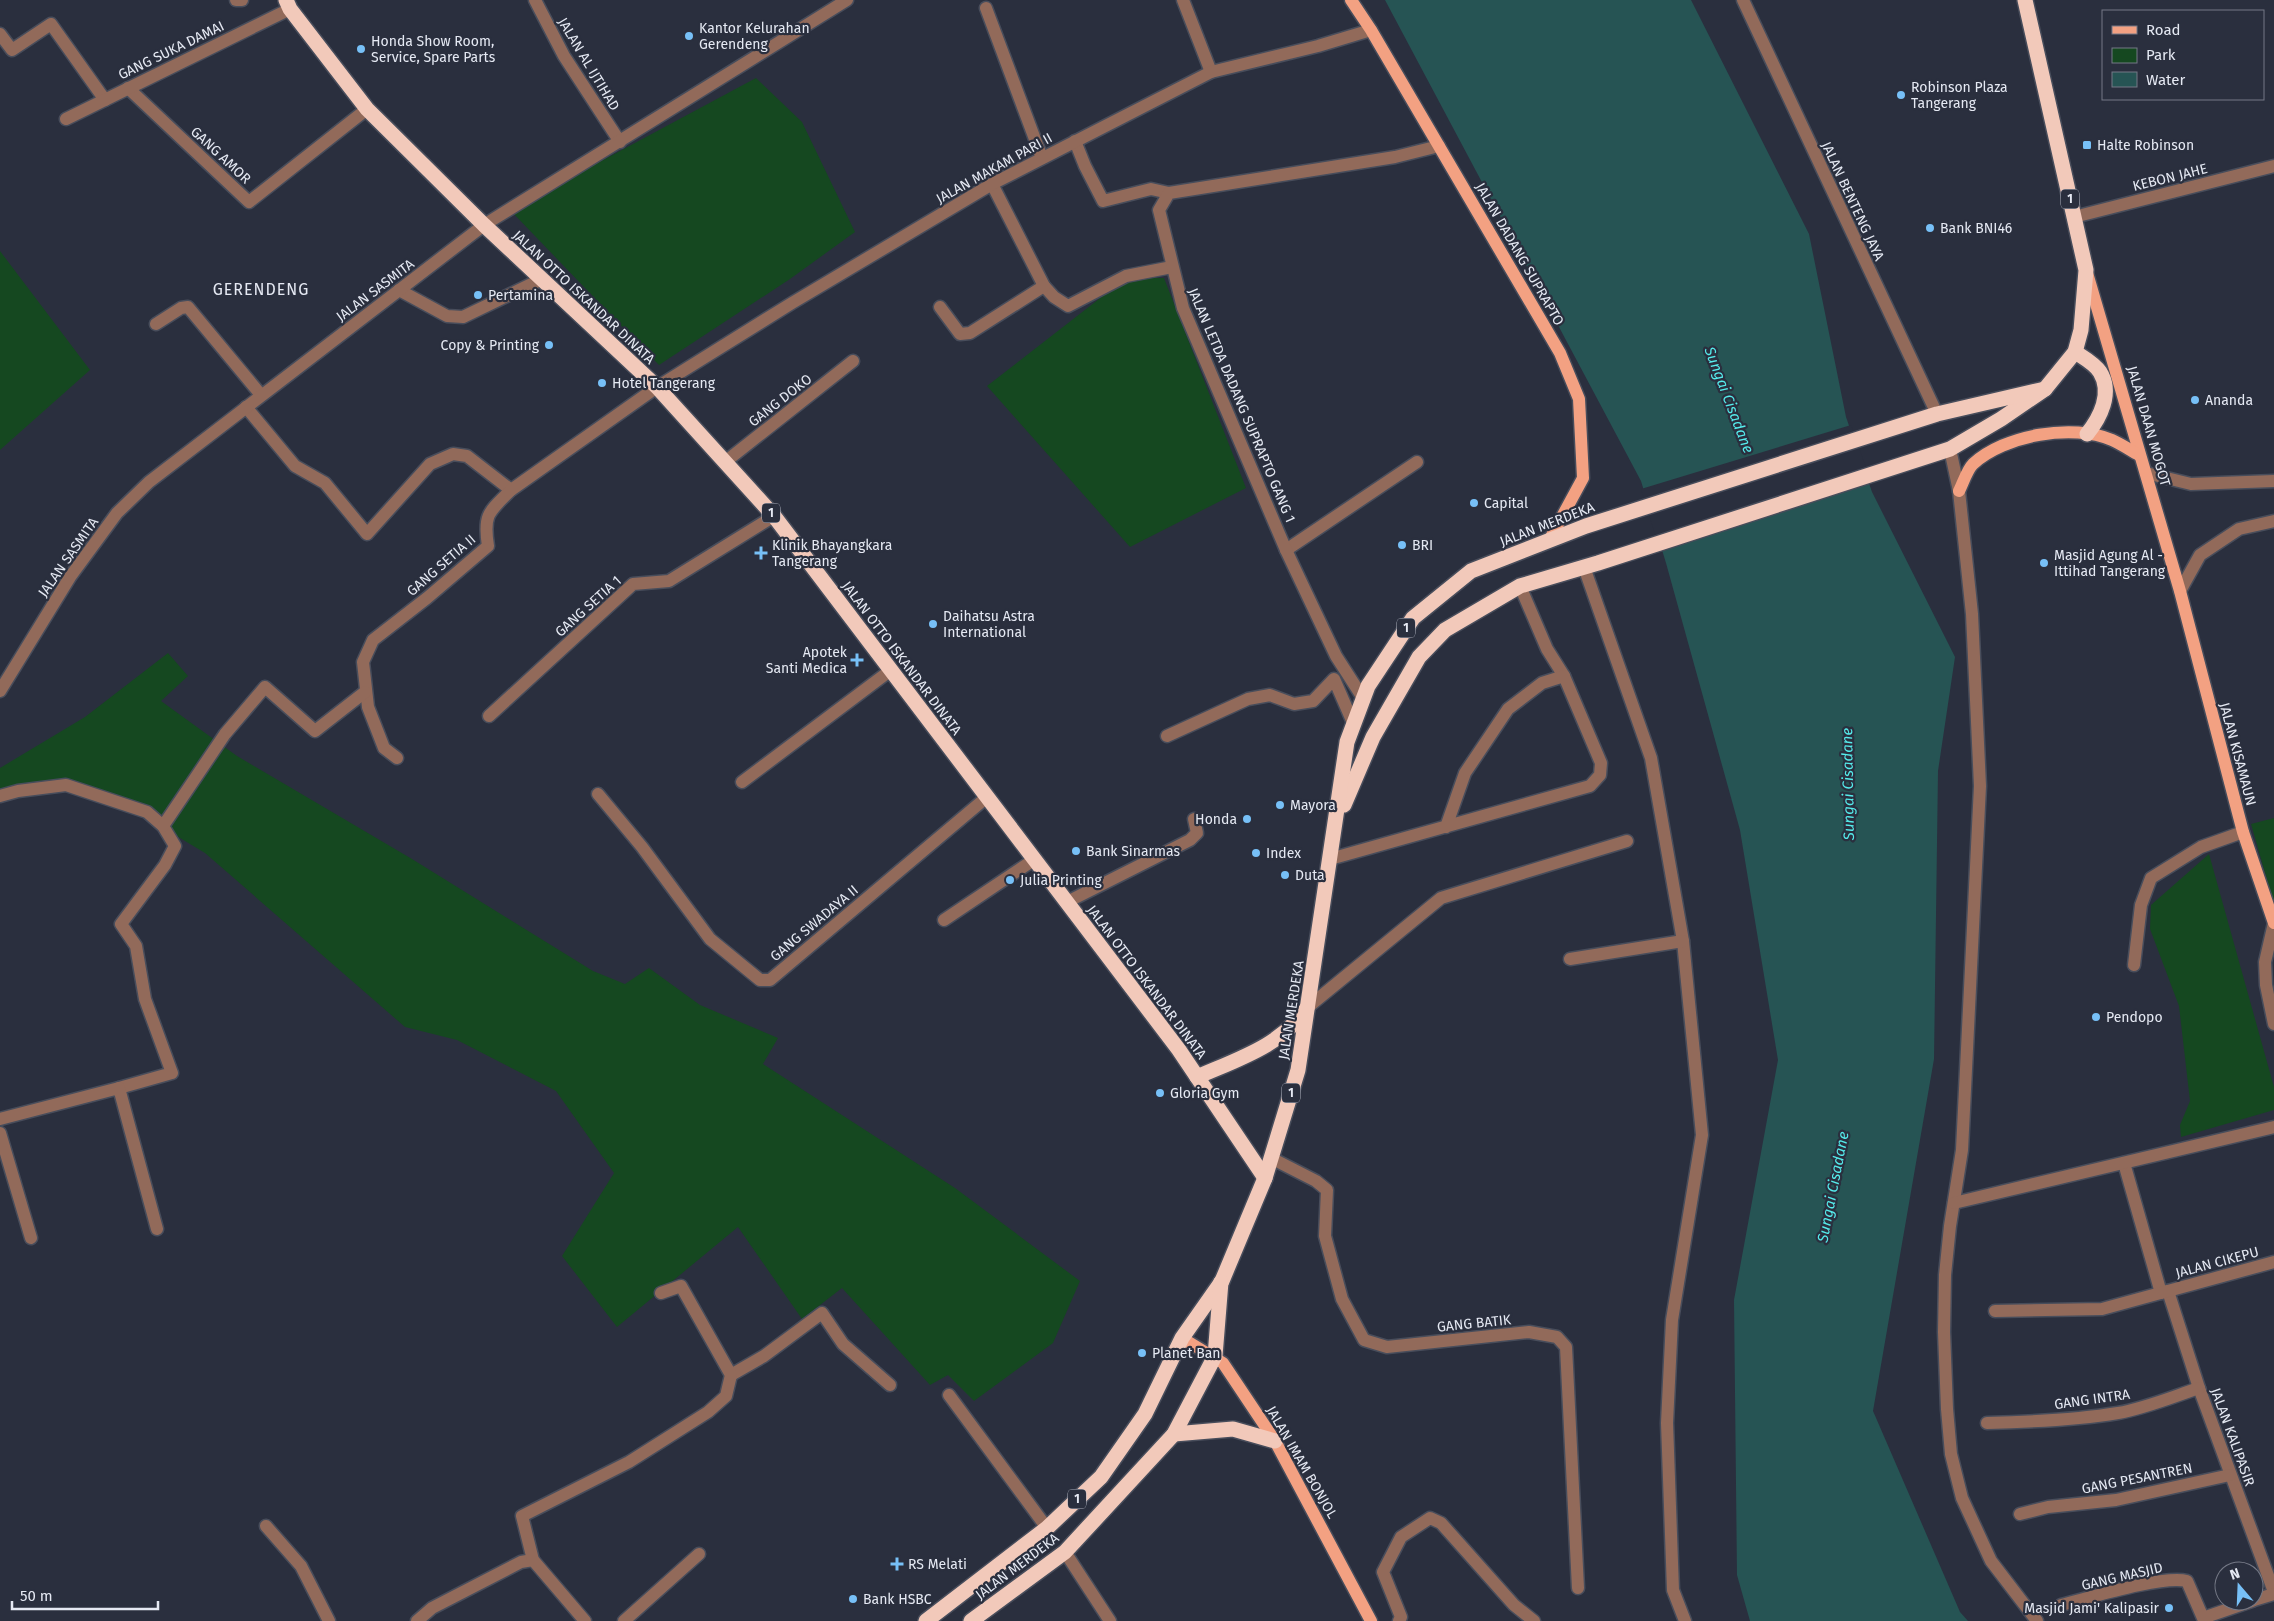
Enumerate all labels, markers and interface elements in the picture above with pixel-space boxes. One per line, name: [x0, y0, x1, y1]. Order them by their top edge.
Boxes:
legend: [2102, 10, 2264, 100]
street label: JALAN AL IJTIHAD: [554, 15, 623, 114]
street label: GANG SUKA DAMAI: [115, 17, 227, 83]
place label: Kantor Kelurahan Gerendeng: [699, 20, 810, 53]
text: Road: [2146, 21, 2181, 39]
marker: Kantor Kelurahan Gerendeng: [683, 30, 695, 42]
place label: Honda Show Room, Service, Spare Parts: [371, 33, 496, 66]
marker: Honda Show Room, Service, Spare Parts: [355, 43, 367, 55]
text: Park: [2146, 46, 2176, 64]
text: Water: [2146, 71, 2185, 89]
place label: Robinson Plaza Tangerang: [1911, 79, 2008, 112]
marker: Robinson Plaza Tangerang: [1895, 89, 1907, 101]
street label: GANG AMOR: [187, 123, 255, 188]
street label: JALAN MAKAM PARI II: [933, 129, 1055, 207]
place label: Halte Robinson: [2097, 137, 2194, 154]
street label: JALAN BENTENG JAYA: [1817, 139, 1888, 264]
marker: Halte Robinson: [2081, 139, 2093, 151]
street label: KEBON JAHE: [2131, 160, 2209, 195]
street label: JALAN DADANG SUPRAPTO: [1472, 180, 1567, 329]
road number: 1: [2061, 190, 2079, 208]
place label: Bank BNI46: [1940, 220, 2012, 237]
marker: Bank BNI46: [1924, 222, 1936, 234]
street label: JALAN OTTO ISKANDAR DINATA: [509, 227, 658, 368]
street label: JALAN SASMITA: [333, 256, 418, 325]
district label: GERENDENG: [213, 280, 309, 299]
street label: JALAN LETDA DADANG SUPRAPTO GANG 1: [1184, 285, 1299, 525]
place label: Pertamina: [488, 287, 553, 304]
marker: Pertamina: [472, 289, 484, 301]
place label: Copy & Printing: [441, 337, 540, 354]
marker: Copy & Printing: [543, 339, 555, 351]
water label: Sungai Cisadane: [1700, 343, 1758, 456]
street label: JALAN DAAN MOGOT: [2123, 364, 2174, 489]
street label: GANG DOKO: [745, 370, 815, 430]
place label: Hotel Tangerang: [612, 375, 716, 392]
marker: Hotel Tangerang: [596, 377, 608, 389]
place label: Ananda: [2205, 392, 2253, 409]
marker: Ananda: [2189, 394, 2201, 406]
place label: Capital: [1484, 495, 1528, 512]
marker: Capital: [1468, 497, 1480, 509]
street label: JALAN MERDEKA: [1497, 499, 1597, 550]
road number: 1: [762, 503, 780, 522]
street label: JALAN SASMITA: [35, 514, 102, 600]
street label: GANG SETIA II: [404, 531, 479, 600]
place label: Klinik Bhayangkara Tangerang: [772, 537, 892, 570]
place label: BRI: [1412, 537, 1433, 554]
marker: BRI: [1396, 539, 1408, 551]
marker: Klinik Bhayangkara Tangerang: [754, 546, 768, 560]
place label: Masjid Agung Al - Ittihad Tangerang: [2054, 547, 2166, 580]
marker: Masjid Agung Al - Ittihad Tangerang: [2038, 557, 2050, 569]
street label: GANG SETIA 1: [552, 572, 625, 641]
street label: JALAN OTTO ISKANDAR DINATA: [838, 578, 965, 739]
place label: Daihatsu Astra International: [943, 608, 1035, 641]
marker: Daihatsu Astra International: [927, 618, 939, 630]
road number: 1: [1397, 618, 1415, 638]
place label: Apotek Santi Medica: [766, 644, 848, 677]
marker: Apotek Santi Medica: [851, 654, 863, 666]
street label: JALAN KISAMAUN: [2216, 701, 2259, 808]
water label: Sungai Cisadane: [1838, 727, 1858, 841]
place label: Mayora: [1290, 797, 1336, 814]
marker: Mayora: [1274, 799, 1286, 811]
place label: Honda: [1195, 811, 1237, 828]
marker: Honda: [1241, 813, 1253, 825]
place label: Bank Sinarmas: [1086, 843, 1180, 860]
marker: Bank Sinarmas: [1070, 845, 1082, 857]
place label: Index: [1266, 845, 1301, 862]
marker: Index: [1250, 847, 1262, 859]
place label: Duta: [1295, 867, 1325, 884]
marker: Duta: [1279, 869, 1291, 881]
place label: Julia Printing: [1020, 872, 1102, 889]
marker: Julia Printing: [1004, 874, 1016, 886]
street label: GANG SWADAYA II: [767, 882, 862, 965]
street label: JALAN OTTO ISKANDAR DINATA: [1083, 902, 1210, 1063]
street label: JALAN MERDEKA: [1275, 959, 1308, 1061]
place label: Pendopo: [2106, 1009, 2163, 1026]
marker: Pendopo: [2090, 1011, 2102, 1023]
road number: 1: [1282, 1084, 1300, 1102]
place label: Gloria Gym: [1170, 1085, 1239, 1102]
marker: Gloria Gym: [1154, 1087, 1166, 1099]
water label: Sungai Cisadane: [1813, 1130, 1853, 1245]
street label: JALAN CIKEPU: [2174, 1243, 2261, 1282]
street label: GANG BATIK: [1436, 1311, 1513, 1336]
place label: Planet Ban: [1152, 1345, 1221, 1362]
marker: Planet Ban: [1136, 1347, 1148, 1359]
street label: GANG INTRA: [2053, 1386, 2131, 1413]
street label: JALAN KALIPASIR: [2207, 1386, 2258, 1489]
street label: JALAN IMAM BONJOL: [1262, 1403, 1341, 1521]
street label: GANG PESANTREN: [2080, 1459, 2194, 1498]
road number: 1: [1068, 1490, 1086, 1508]
street label: JALAN MERDEKA: [972, 1529, 1062, 1603]
place label: RS Melati: [908, 1556, 967, 1573]
marker: RS Melati: [890, 1557, 904, 1571]
street label: GANG MASJID: [2080, 1559, 2164, 1594]
north arrow: [2214, 1561, 2264, 1611]
text: N: [2228, 1565, 2242, 1584]
scale bar: [12, 1578, 159, 1610]
text: 50 m: [20, 1587, 53, 1605]
place label: Bank HSBC: [863, 1591, 932, 1608]
marker: Bank HSBC: [847, 1593, 859, 1605]
place label: Masjid Jami' Kalipasir: [2024, 1600, 2160, 1617]
marker: Masjid Jami' Kalipasir: [2163, 1602, 2175, 1614]

